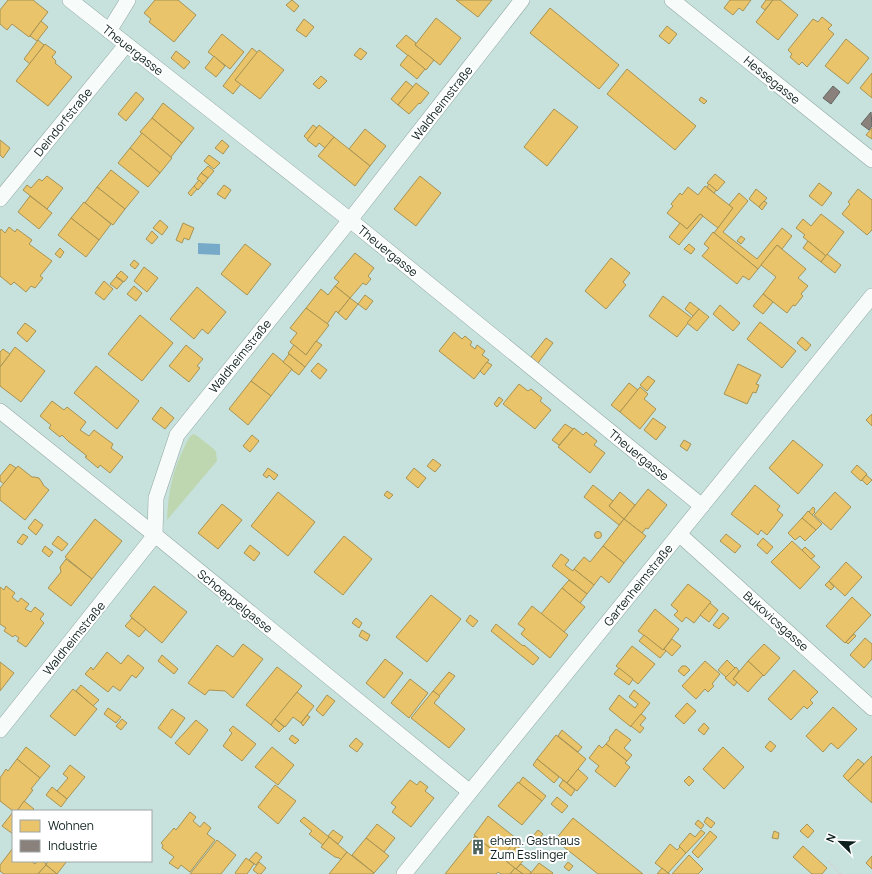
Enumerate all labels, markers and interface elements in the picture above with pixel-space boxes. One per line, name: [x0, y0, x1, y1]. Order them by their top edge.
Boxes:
street label: Theuergasse: [99, 21, 167, 79]
street label: Hessegasse: [740, 52, 804, 108]
street label: Waldheimstraße: [407, 62, 477, 144]
street label: Deindorfstraße: [30, 84, 96, 160]
street label: Theuergasse: [354, 221, 422, 281]
street label: Waldheimstraße: [205, 316, 275, 396]
street label: Theuergasse: [605, 425, 673, 485]
street label: Gartenheimstraße: [600, 540, 676, 630]
street label: Schoeppelgasse: [194, 565, 276, 637]
street label: Bukovicsgasse: [740, 587, 812, 655]
street label: Waldheimstraße: [39, 598, 109, 678]
legend: [12, 810, 152, 862]
text: Wohnen: [48, 817, 94, 834]
north arrow: [820, 822, 860, 862]
text: N: [822, 831, 839, 844]
place label: ehem. Gasthaus Zum Esslinger: [490, 832, 580, 863]
text: Industrie: [48, 837, 97, 854]
building icon: ehem. Gasthaus Zum Esslinger: [469, 838, 487, 856]

